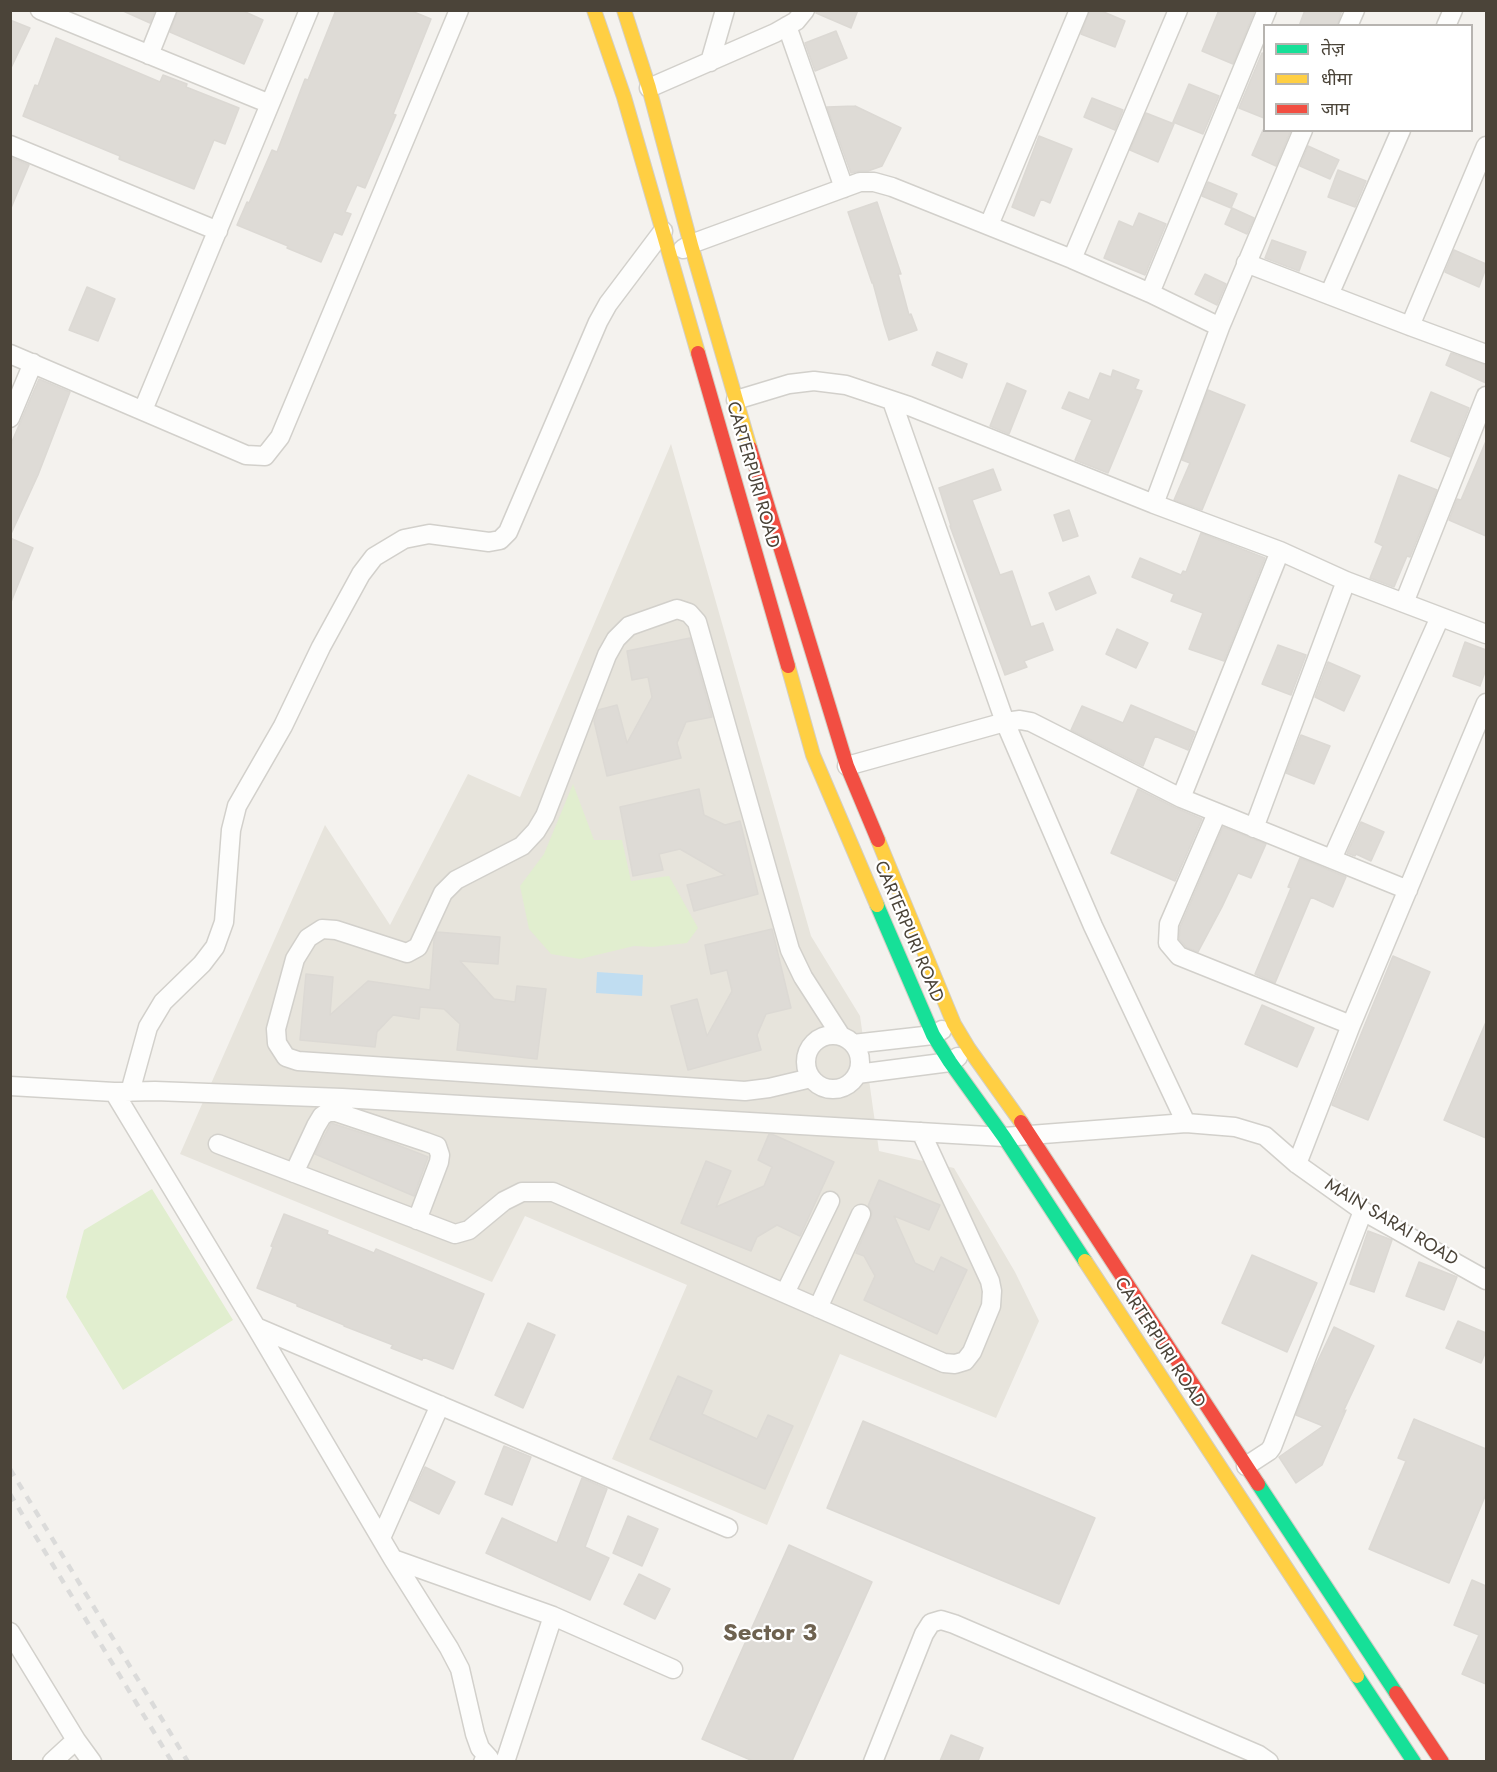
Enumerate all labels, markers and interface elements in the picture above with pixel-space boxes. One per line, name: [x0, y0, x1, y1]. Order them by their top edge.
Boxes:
legend: [1263, 24, 1473, 132]
text: तेज़: [1321, 36, 1345, 62]
text: धीमा: [1321, 66, 1352, 92]
text: जाम: [1321, 96, 1350, 122]
street label: CARTERPURI ROAD: [721, 399, 783, 551]
street label: CARTERPURI ROAD: [869, 858, 947, 1006]
street label: MAIN SARAI ROAD: [1320, 1175, 1462, 1271]
street label: CARTERPURI ROAD: [1109, 1274, 1209, 1412]
district label: Sector 3: [723, 1620, 817, 1648]

